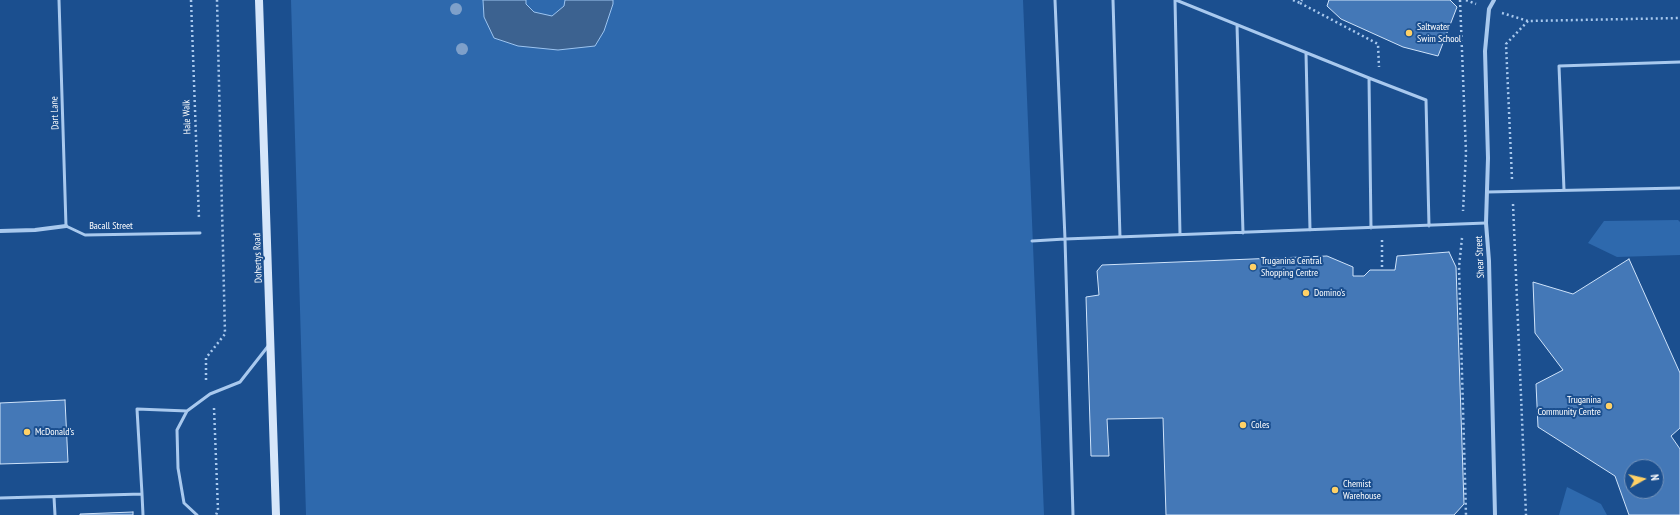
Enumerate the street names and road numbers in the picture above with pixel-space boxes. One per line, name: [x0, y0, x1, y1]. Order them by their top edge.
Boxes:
street label: Dart Lane: [48, 96, 62, 130]
street label: Hale Walk: [180, 100, 194, 134]
street label: Bacall Street: [89, 220, 133, 232]
street label: Dohertys Road: [251, 233, 265, 283]
street label: Shear Street: [1473, 236, 1487, 278]

